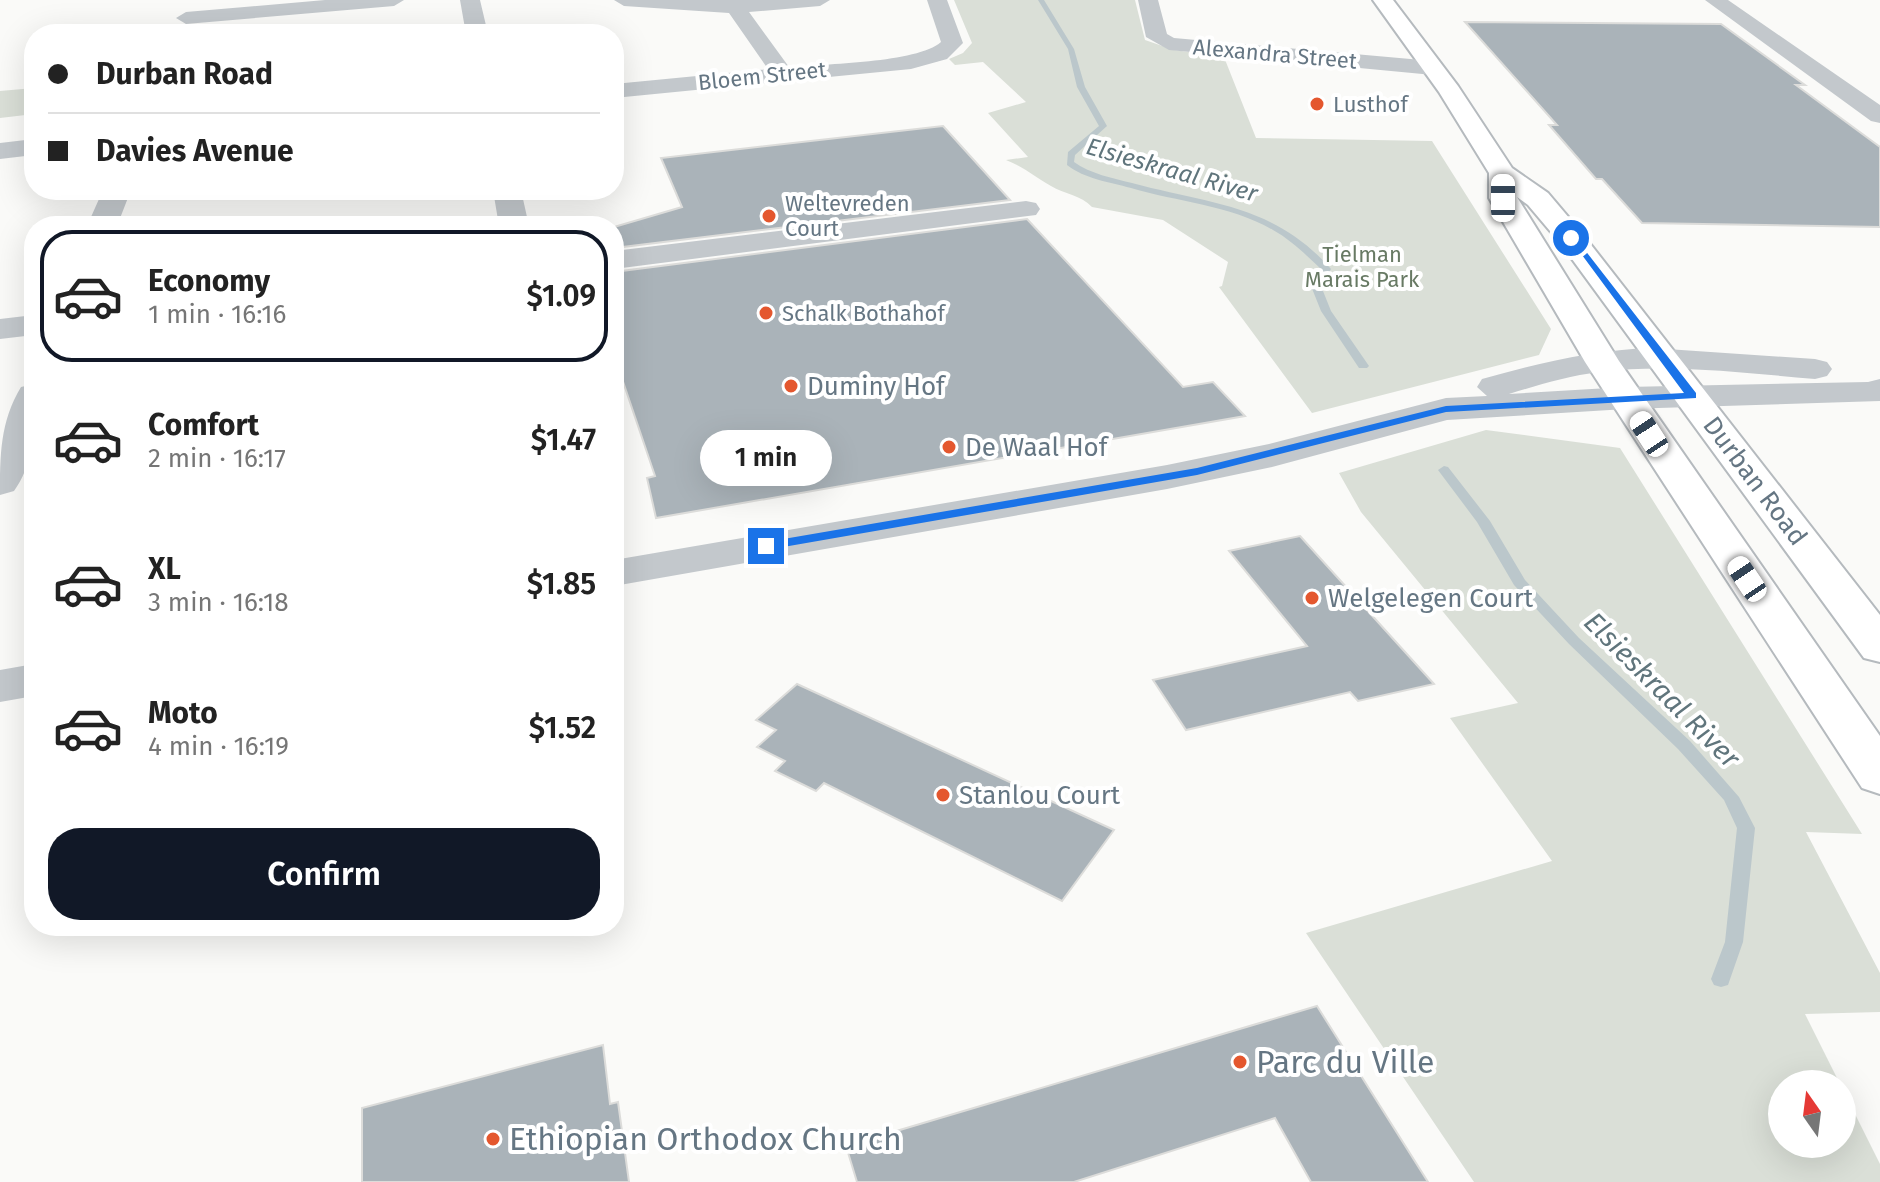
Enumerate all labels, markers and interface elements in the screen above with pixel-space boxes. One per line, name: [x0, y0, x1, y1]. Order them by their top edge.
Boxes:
street label: Alexandra Street: [1192, 33, 1358, 75]
text: Durban Road: [96, 56, 273, 92]
street label: Bloem Street: [696, 56, 828, 96]
place label: Lusthof: [1333, 91, 1409, 118]
marker: Lusthof: [1308, 95, 1326, 113]
water label: Elsieskraal River: [1083, 132, 1262, 208]
text: Davies Avenue: [96, 133, 294, 169]
car: [1491, 174, 1515, 222]
place label: Weltevreden Court: [785, 190, 910, 242]
marker: Weltevreden Court: [760, 207, 778, 225]
route start: [1553, 220, 1589, 256]
park label: Tielman Marais Park: [1305, 241, 1420, 293]
icon: car: [52, 260, 124, 332]
text: Economy: [148, 263, 270, 299]
text: $1.09: [527, 278, 596, 314]
text: 1 min · 16:16: [148, 299, 286, 330]
place label: Schalk Bothahof: [782, 300, 946, 327]
marker: Schalk Bothahof: [757, 304, 775, 322]
place label: Duminy Hof: [807, 371, 947, 402]
marker: Duminy Hof: [782, 377, 800, 395]
icon: car: [52, 404, 124, 476]
text: Comfort: [148, 407, 259, 443]
car: [1626, 407, 1672, 461]
street label: Durban Road: [1696, 410, 1814, 552]
text: $1.47: [531, 422, 596, 458]
callout: 1 min: [700, 430, 832, 486]
place label: De Waal Hof: [965, 432, 1110, 463]
marker: De Waal Hof: [940, 438, 958, 456]
text: 1 min: [735, 442, 797, 473]
text: 2 min · 16:17: [148, 443, 286, 474]
route end: [748, 528, 784, 564]
icon: car: [52, 548, 124, 620]
text: XL: [148, 551, 181, 587]
car: [1724, 552, 1770, 606]
text: $1.85: [527, 566, 596, 602]
place label: Welgelegen Court: [1328, 583, 1534, 614]
text: 3 min · 16:18: [148, 587, 289, 618]
marker: Welgelegen Court: [1303, 589, 1321, 607]
water label: Elsieskraal River: [1577, 605, 1748, 776]
icon: car: [52, 692, 124, 764]
text: Moto: [148, 695, 218, 731]
text: $1.52: [529, 710, 596, 746]
text: 4 min · 16:19: [148, 731, 289, 762]
place label: Stanlou Court: [959, 780, 1121, 811]
marker: Stanlou Court: [934, 786, 952, 804]
button: Confirm: [48, 828, 600, 920]
place label: Parc du Ville: [1256, 1043, 1435, 1081]
marker: Parc du Ville: [1231, 1053, 1249, 1071]
north arrow: [1768, 1070, 1856, 1158]
map controls: [1768, 1070, 1856, 1158]
place label: Ethiopian Orthodox Church: [509, 1120, 902, 1158]
marker: Ethiopian Orthodox Church: [484, 1130, 502, 1148]

